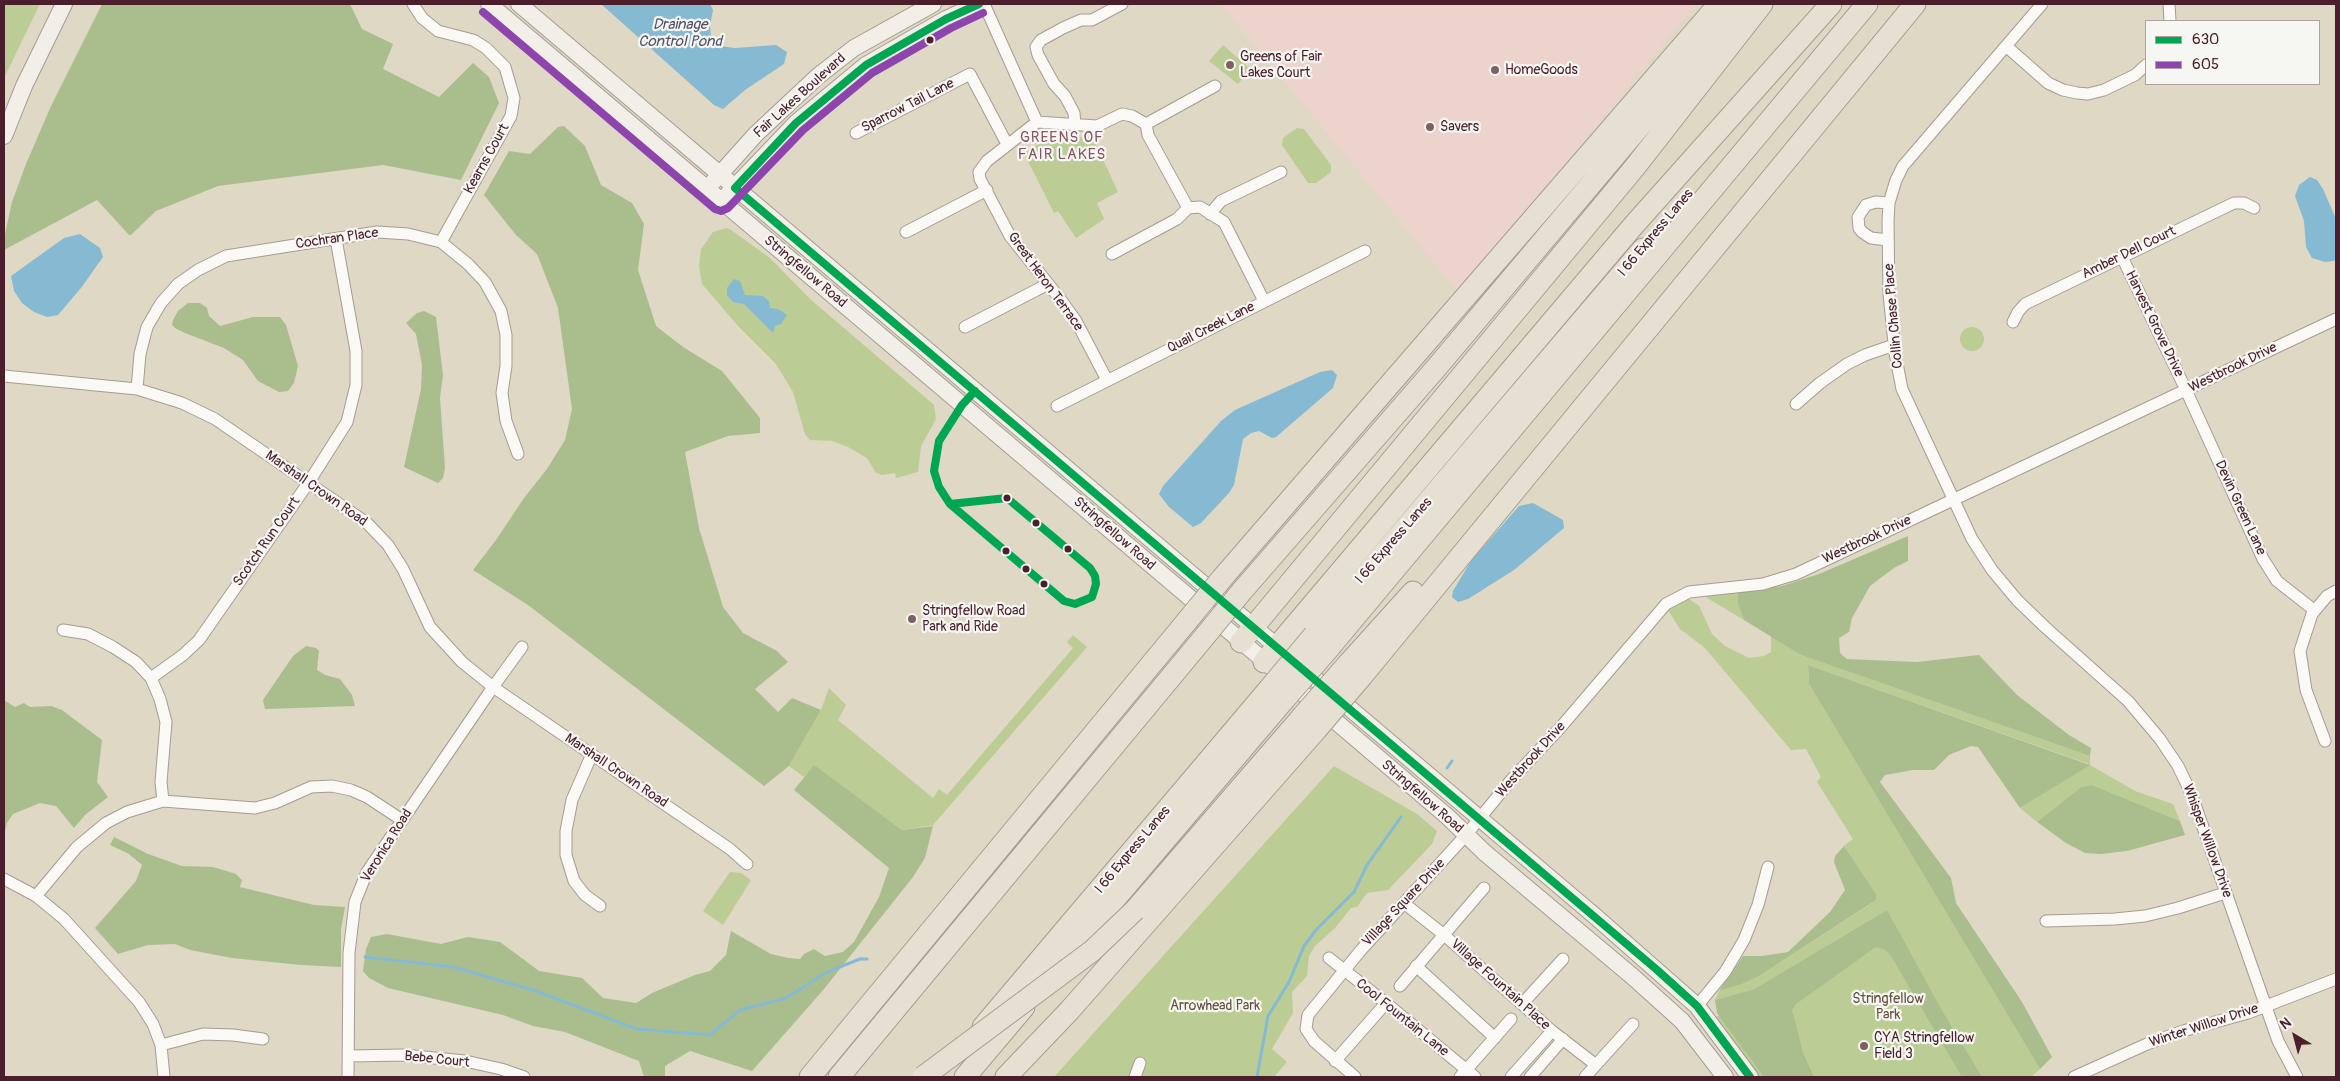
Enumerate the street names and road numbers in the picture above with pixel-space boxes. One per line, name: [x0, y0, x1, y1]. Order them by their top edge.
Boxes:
street label: Fair Lakes Boulevard: [750, 50, 850, 142]
street label: Sparrow Tail Lane: [859, 75, 957, 137]
street label: Kearns Court: [461, 121, 513, 197]
street label: I 66 Express Lanes: [1615, 186, 1697, 280]
street label: Amber Dell Court: [2079, 223, 2179, 283]
street label: Cochran Place: [295, 225, 379, 253]
street label: Great Heron Terrace: [1003, 229, 1087, 335]
street label: Stringfellow Road: [760, 232, 850, 312]
street label: Collin Chase Place: [1881, 263, 1907, 369]
street label: Harvest Grove Drive: [2121, 268, 2187, 380]
street label: Quail Creek Lane: [1165, 299, 1257, 357]
street label: Westbrook Drive: [2186, 339, 2280, 397]
street label: Marshall Crown Road: [262, 447, 370, 531]
street label: Devin Green Lane: [2211, 458, 2269, 558]
street label: Scotch Run Court: [230, 494, 304, 590]
street label: Stringfellow Road: [1069, 494, 1159, 574]
street label: I 66 Express Lanes: [1352, 494, 1436, 588]
street label: Westbrook Drive: [1820, 512, 1914, 568]
street label: Westbrook Drive: [1493, 719, 1569, 801]
street label: Marshall Crown Road: [561, 730, 671, 812]
street label: Stringfellow Road: [1377, 757, 1467, 837]
street label: Whisper Willow Drive: [2179, 782, 2235, 900]
street label: I 66 Express Lanes: [1092, 803, 1174, 897]
street label: Veronica Road: [358, 806, 416, 886]
street label: Village Square Drive: [1359, 856, 1449, 950]
street label: Village Fountain Place: [1447, 936, 1553, 1034]
street label: Cool Fountain Lane: [1352, 975, 1452, 1061]
street label: Winter Willow Drive: [2147, 1000, 2261, 1052]
street label: Bebe Court: [404, 1048, 470, 1072]

